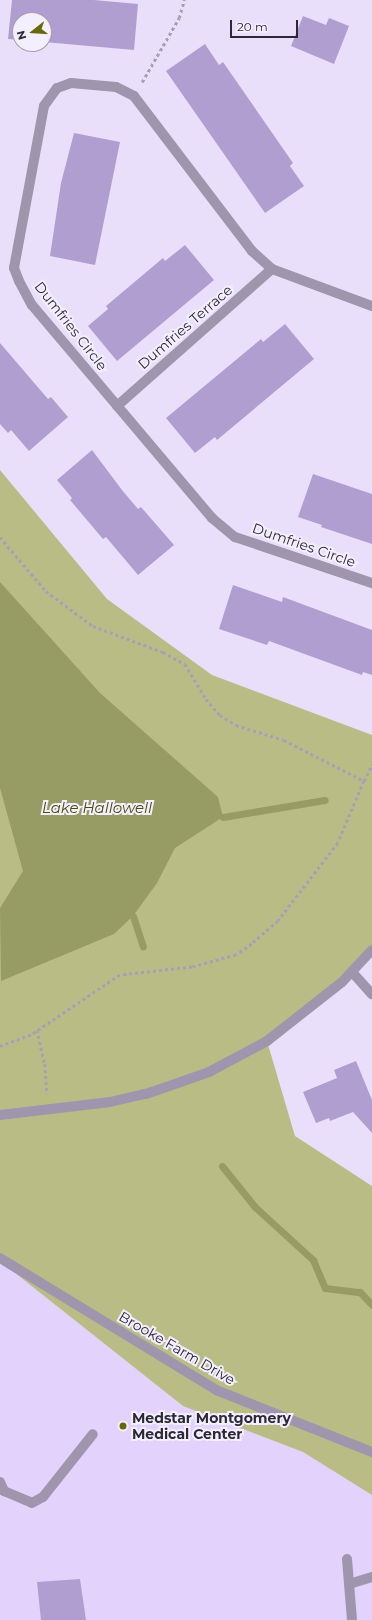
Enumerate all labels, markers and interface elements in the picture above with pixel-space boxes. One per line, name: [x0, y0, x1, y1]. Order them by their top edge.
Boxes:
north arrow: [12, 12, 52, 52]
scale bar: [232, 12, 300, 38]
text: 20 m: [237, 19, 268, 34]
text: N: [13, 29, 29, 42]
street label: Dumfries Circle: [31, 278, 111, 374]
street label: Dumfries Terrace: [134, 281, 236, 373]
street label: Dumfries Circle: [250, 519, 358, 571]
water label: Lake Hallowell: [42, 799, 152, 817]
street label: Brooke Farm Drive: [116, 1308, 238, 1388]
place label: Medstar Montgomery Medical Center: [132, 1410, 291, 1442]
marker: Medstar Montgomery Medical Center: [117, 1420, 129, 1432]

